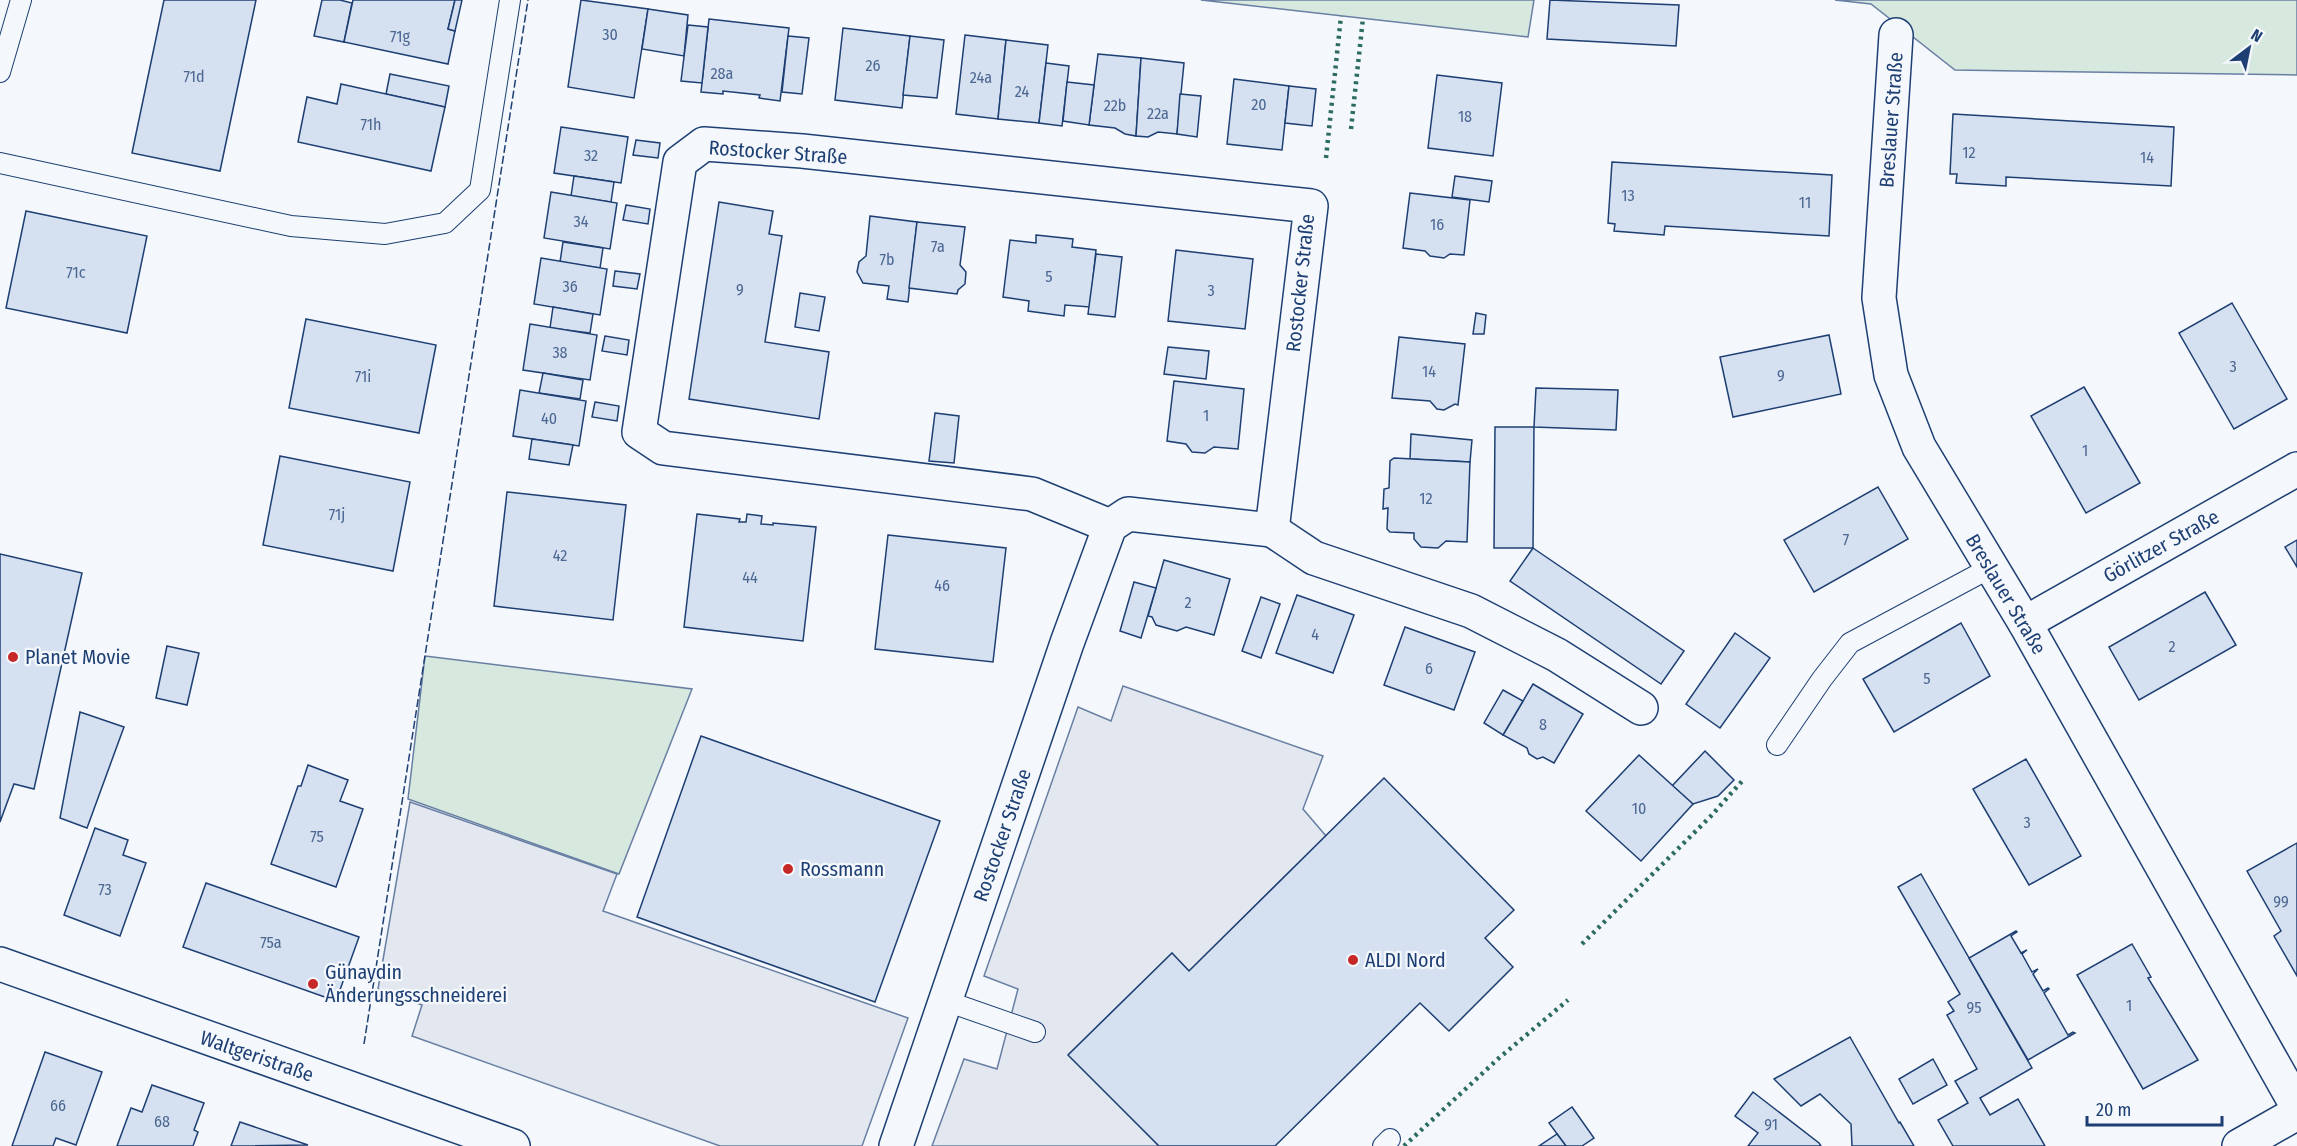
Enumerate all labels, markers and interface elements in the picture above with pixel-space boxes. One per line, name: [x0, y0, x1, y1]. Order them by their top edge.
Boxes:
north arrow: [2219, 18, 2279, 78]
house number: 30: [602, 25, 618, 44]
text: N: [2248, 25, 2266, 46]
house number: 71g: [390, 27, 410, 46]
street label: Breslauer Straße: [1874, 51, 1908, 189]
house number: 26: [866, 56, 881, 75]
house number: 28a: [711, 64, 734, 83]
house number: 71d: [183, 67, 205, 86]
house number: 24a: [970, 68, 992, 87]
house number: 24: [1015, 82, 1029, 101]
house number: 20: [1251, 95, 1267, 114]
house number: 22b: [1104, 96, 1126, 115]
house number: 22a: [1147, 104, 1169, 123]
house number: 18: [1458, 107, 1472, 126]
house number: 71h: [361, 115, 381, 134]
street label: Rostocker Straße: [708, 135, 848, 169]
house number: 12: [1962, 143, 1976, 162]
house number: 32: [584, 146, 598, 165]
house number: 14: [2140, 148, 2154, 167]
house number: 13: [1621, 186, 1635, 205]
house number: 11: [1799, 193, 1811, 212]
house number: 34: [574, 212, 589, 231]
street label: Rostocker Straße: [1281, 213, 1319, 353]
house number: 16: [1430, 215, 1444, 234]
house number: 7a: [931, 237, 945, 256]
house number: 7b: [880, 250, 895, 269]
house number: 71c: [66, 263, 86, 282]
house number: 5: [1045, 267, 1053, 286]
house number: 36: [562, 277, 578, 296]
house number: 9: [736, 280, 744, 299]
house number: 3: [1207, 281, 1215, 300]
house number: 38: [552, 343, 568, 362]
house number: 3: [2229, 357, 2237, 376]
house number: 14: [1422, 362, 1436, 381]
house number: 9: [1777, 366, 1785, 385]
house number: 71i: [355, 367, 371, 386]
house number: 1: [1203, 406, 1209, 425]
house number: 40: [541, 409, 557, 428]
house number: 1: [2082, 441, 2088, 460]
house number: 12: [1419, 489, 1433, 508]
street label: Görlitzer Straße: [2099, 504, 2223, 588]
house number: 71j: [329, 505, 345, 524]
house number: 7: [1843, 530, 1850, 549]
street label: Breslauer Straße: [1961, 530, 2051, 658]
house number: 42: [553, 546, 567, 565]
house number: 44: [742, 568, 758, 587]
house number: 46: [934, 576, 950, 595]
house number: 2: [1184, 593, 1192, 612]
house number: 4: [1311, 625, 1319, 644]
house number: 2: [2168, 637, 2176, 656]
place label: Planet Movie: [25, 645, 130, 669]
marker: Planet Movie: [6, 650, 20, 664]
house number: 6: [1425, 659, 1433, 678]
house number: 5: [1923, 669, 1931, 688]
house number: 8: [1539, 715, 1547, 734]
street label: Rostocker Straße: [968, 765, 1036, 905]
house number: 10: [1632, 799, 1646, 818]
house number: 3: [2023, 813, 2031, 832]
house number: 75: [310, 827, 324, 846]
place label: Rossmann: [800, 857, 884, 881]
marker: Rossmann: [781, 862, 795, 876]
house number: 73: [98, 880, 112, 899]
house number: 99: [2273, 892, 2289, 911]
house number: 75a: [260, 933, 282, 952]
place label: ALDI Nord: [1365, 948, 1446, 972]
marker: ALDI Nord: [1346, 953, 1360, 967]
place label: Günaydin Änderungsschneiderei: [325, 960, 507, 1007]
marker: Günaydin Änderungsschneiderei: [306, 977, 320, 991]
house number: 1: [2126, 996, 2132, 1015]
house number: 95: [1966, 998, 1982, 1017]
street label: Waltgeristraße: [197, 1025, 317, 1087]
scale bar: [2087, 1089, 2222, 1127]
house number: 66: [50, 1096, 66, 1115]
text: 20 m: [2096, 1099, 2131, 1121]
house number: 68: [154, 1112, 170, 1131]
house number: 91: [1764, 1115, 1778, 1134]

